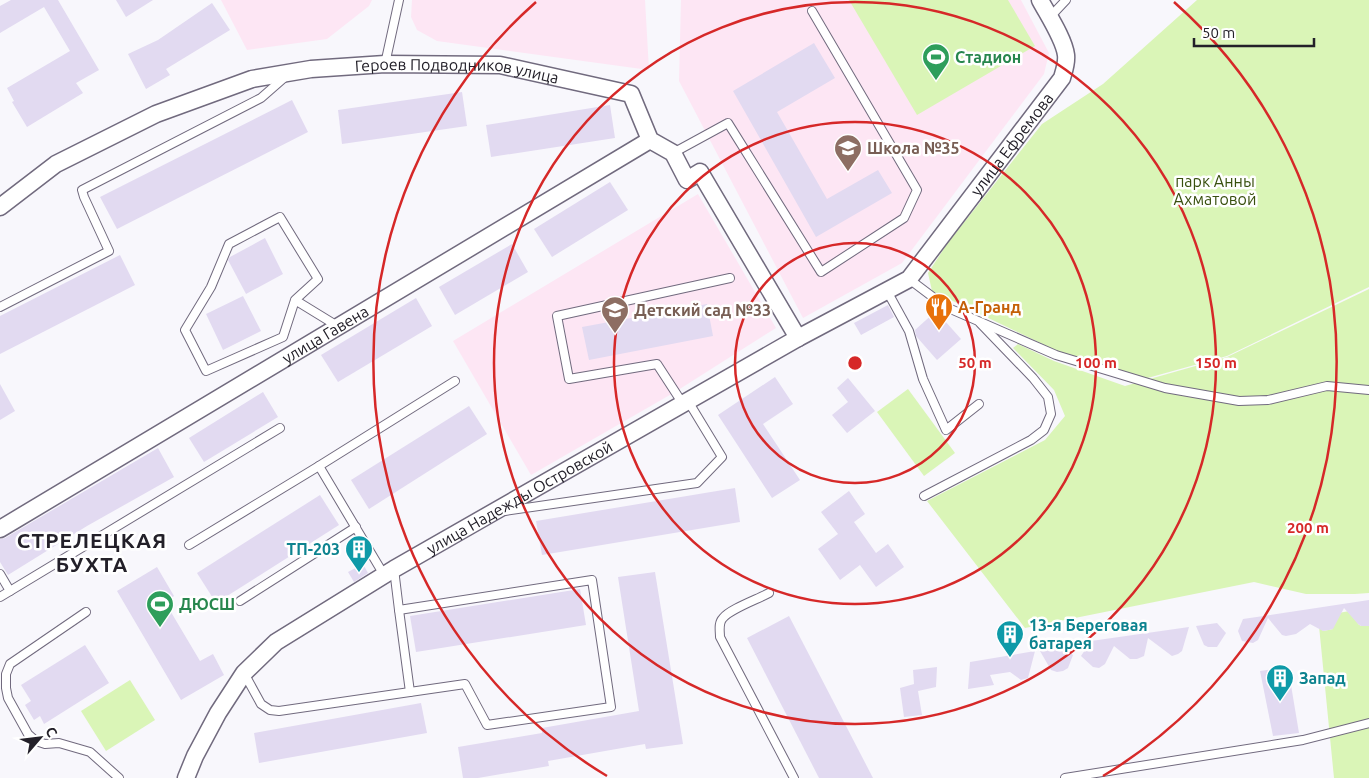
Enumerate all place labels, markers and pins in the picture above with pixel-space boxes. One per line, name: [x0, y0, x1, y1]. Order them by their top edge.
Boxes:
sports icon: Стадион: [921, 42, 951, 81]
place label: Стадион: [955, 48, 1021, 66]
school or university icon: Школа №35: [833, 133, 863, 172]
place label: Школа №35: [867, 139, 960, 157]
restaurant icon: А-Гранд: [924, 292, 954, 331]
school or university icon: Детский сад №33: [600, 295, 630, 334]
place label: А-Гранд: [958, 298, 1021, 316]
place label: Детский сад №33: [634, 301, 771, 319]
centre of rings: [846, 354, 864, 372]
building icon: ТП-203: [344, 534, 374, 573]
place label: ТП-203: [287, 540, 340, 558]
sports icon: ДЮСШ: [145, 589, 175, 628]
place label: ДЮСШ: [179, 595, 235, 613]
place label: 13-я Береговая батарея: [1029, 616, 1148, 652]
building icon: 13-я Береговая батарея: [995, 619, 1025, 658]
building icon: Запад: [1265, 663, 1295, 702]
place label: Запад: [1299, 669, 1346, 687]

